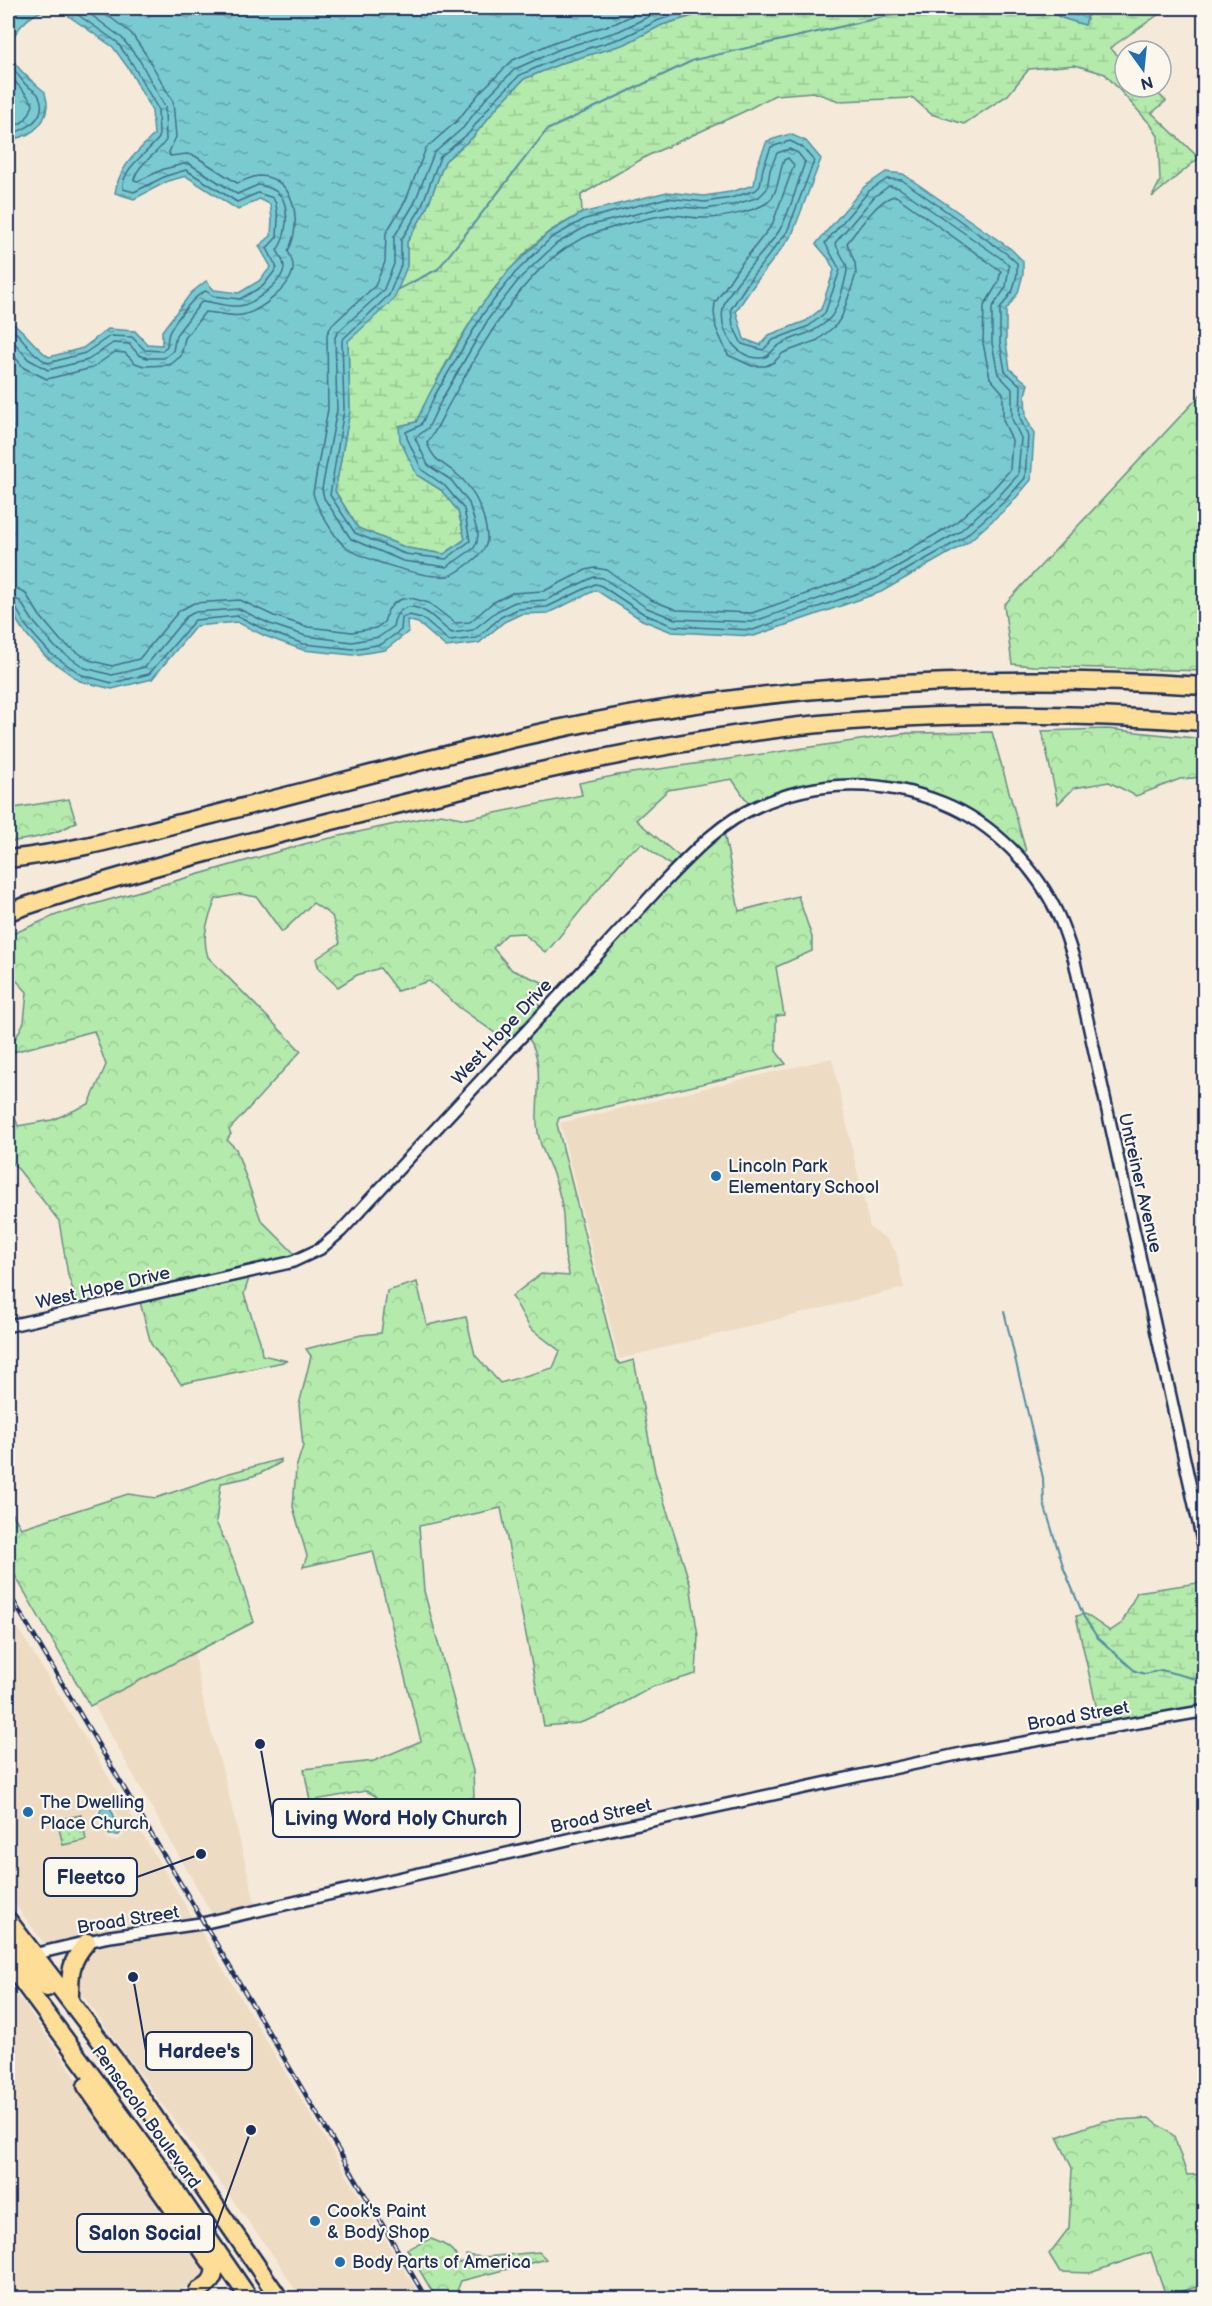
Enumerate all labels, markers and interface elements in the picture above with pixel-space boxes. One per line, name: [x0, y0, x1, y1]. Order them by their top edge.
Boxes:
north arrow: [1113, 39, 1173, 99]
text: N: [1138, 71, 1155, 93]
street label: West Hope Drive: [448, 974, 557, 1089]
street label: Untreiner Avenue: [1114, 1111, 1166, 1255]
place label: Lincoln Park Elementary School: [728, 1156, 879, 1198]
marker: Lincoln Park Elementary School: [709, 1169, 723, 1183]
street label: West Hope Drive: [34, 1262, 172, 1314]
street label: Broad Street: [1025, 1697, 1131, 1735]
place label: The Dwelling Place Church: [40, 1792, 149, 1834]
street label: Broad Street: [548, 1794, 654, 1838]
callout: Living Word Holy Church: [273, 1799, 520, 1837]
marker: The Dwelling Place Church: [21, 1805, 35, 1819]
text: Living Word Holy Church: [285, 1807, 507, 1831]
callout: Fleetco: [44, 1858, 137, 1896]
text: Fleetco: [57, 1866, 125, 1890]
street label: Broad Street: [75, 1901, 181, 1938]
callout: Hardee's: [146, 2032, 252, 2070]
text: Hardee's: [158, 2040, 240, 2064]
street label: Pensacola Boulevard: [87, 2042, 205, 2192]
place label: Cook's Paint & Body Shop: [327, 2201, 430, 2243]
callout: Salon Social: [77, 2214, 214, 2252]
marker: Cook's Paint & Body Shop: [308, 2214, 322, 2228]
text: Salon Social: [89, 2222, 201, 2246]
place label: Body Parts of America: [352, 2252, 531, 2273]
marker: Body Parts of America: [333, 2255, 347, 2269]

